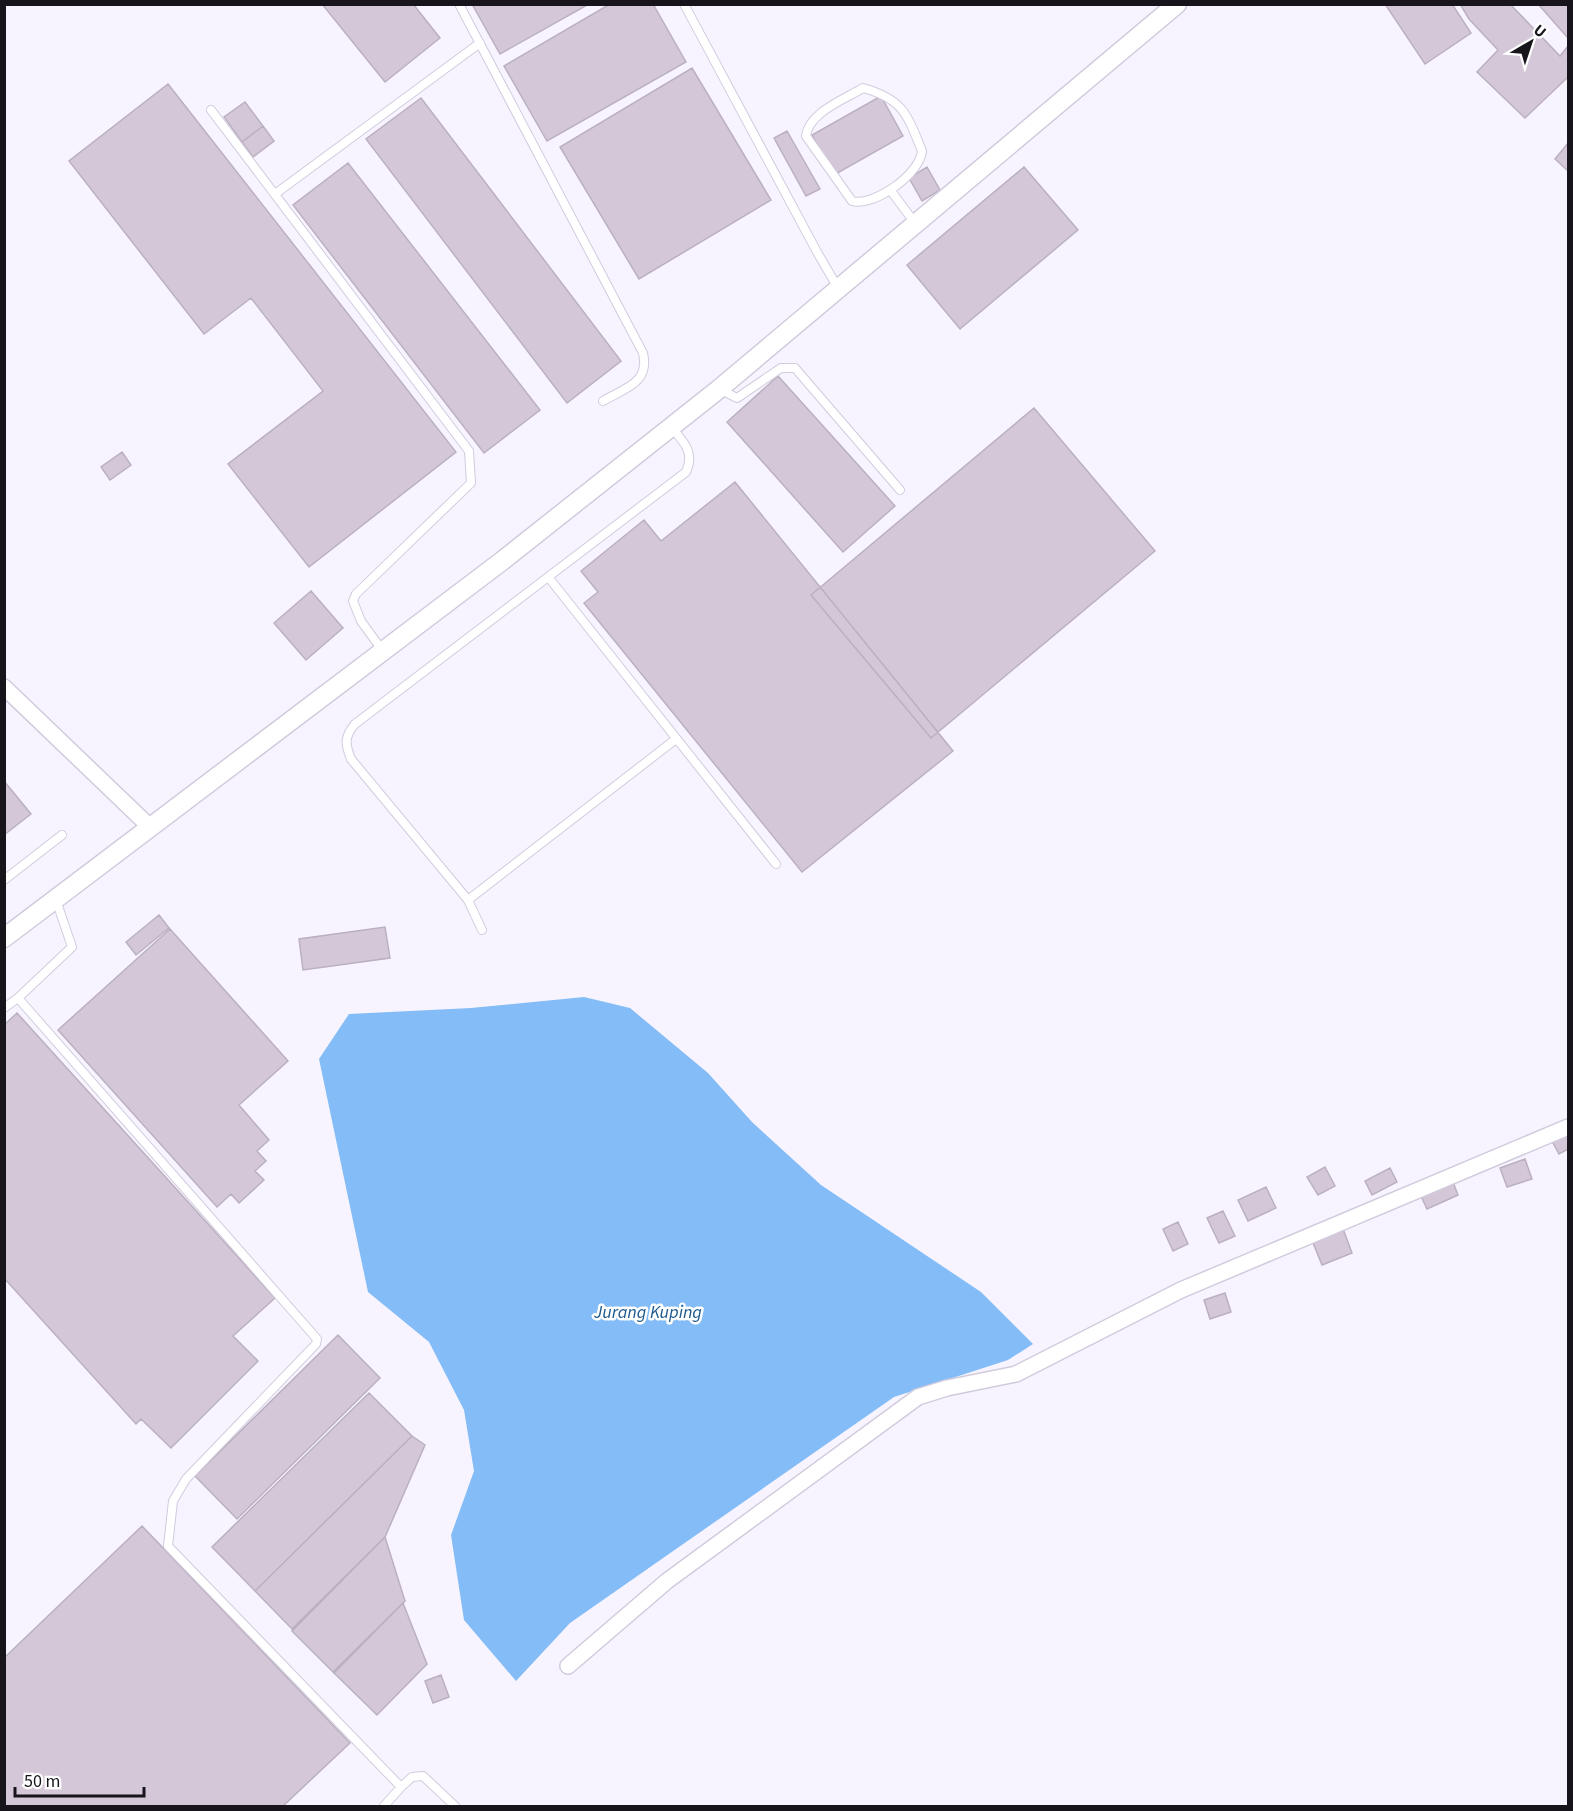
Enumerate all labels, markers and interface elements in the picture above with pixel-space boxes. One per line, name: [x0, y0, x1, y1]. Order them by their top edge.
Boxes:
north arrow: [1501, 12, 1561, 72]
text: U: [1529, 19, 1551, 43]
water label: Jurang Kuping: [593, 1300, 702, 1325]
scale bar: [15, 1760, 144, 1798]
text: 50 m: [24, 1769, 60, 1794]

